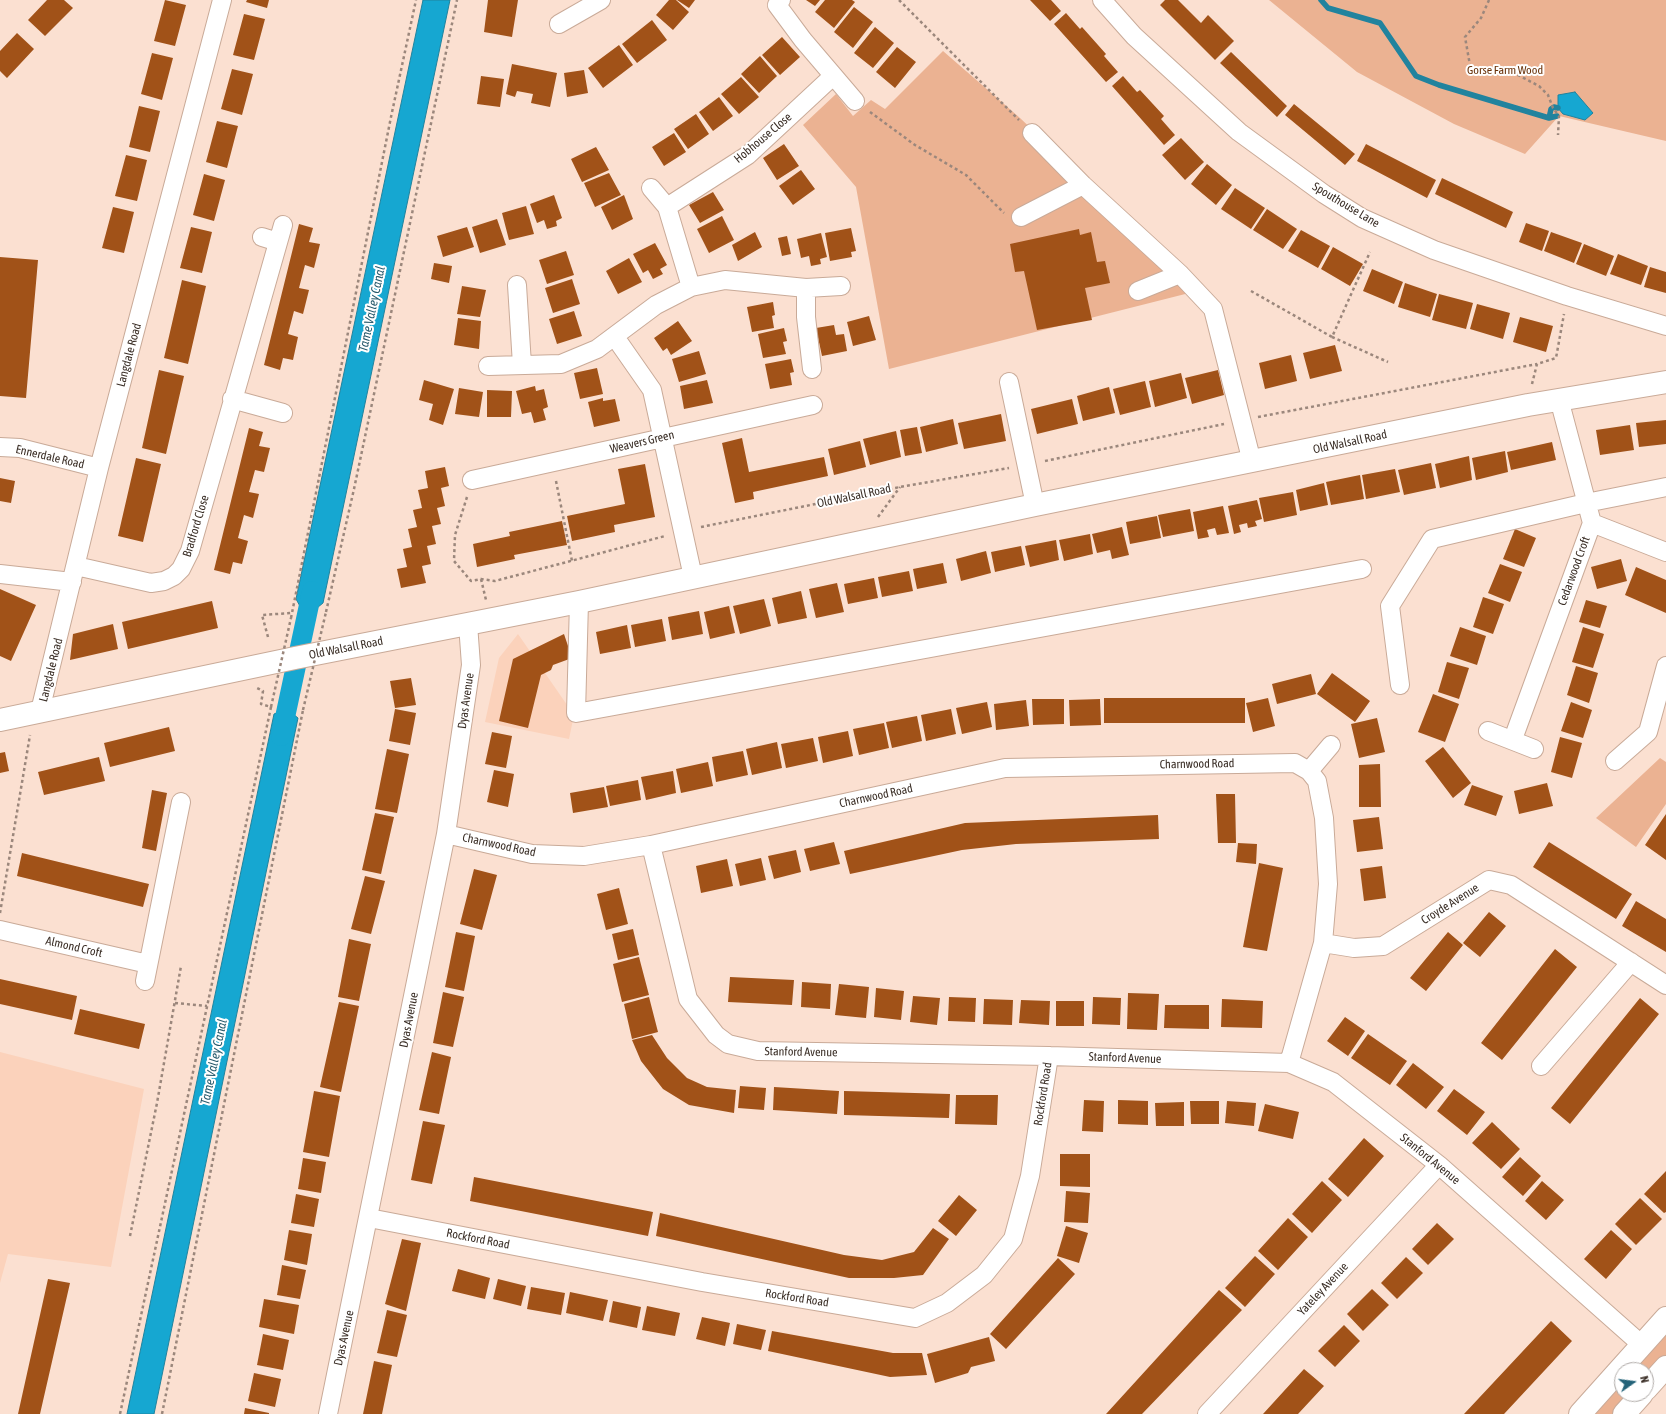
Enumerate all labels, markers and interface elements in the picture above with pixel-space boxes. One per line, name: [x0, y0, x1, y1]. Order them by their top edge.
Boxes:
park label: Gorse Farm Wood: [1467, 63, 1543, 77]
street label: Hobhouse Close: [731, 110, 795, 166]
street label: Spouthouse Lane: [1310, 179, 1382, 231]
water label: Tame Valley Canal: [355, 265, 389, 353]
street label: Langdale Road: [114, 322, 144, 388]
street label: Old Walsall Road: [1312, 427, 1388, 457]
street label: Weavers Green: [608, 428, 676, 456]
street label: Ennerdale Road: [14, 442, 86, 472]
street label: Old Walsall Road: [816, 481, 892, 511]
street label: Bradford Close: [180, 493, 212, 559]
street label: Cedarwood Croft: [1555, 534, 1593, 608]
street label: Old Walsall Road: [308, 634, 384, 662]
street label: Langdale Road: [36, 637, 66, 703]
street label: Dyas Avenue: [455, 672, 477, 730]
street label: Charnwood Road: [1160, 756, 1234, 772]
street label: Charnwood Road: [838, 781, 914, 811]
street label: Charnwood Road: [461, 830, 537, 860]
street label: Croyde Avenue: [1419, 881, 1481, 927]
street label: Almond Croft: [44, 933, 104, 961]
street label: Dyas Avenue: [397, 991, 421, 1049]
water label: Tame Valley Canal: [197, 1018, 231, 1106]
street label: Stanford Avenue: [764, 1044, 838, 1060]
street label: Stanford Avenue: [1088, 1050, 1162, 1066]
street label: Rockford Road: [1031, 1061, 1055, 1127]
street label: Stanford Avenue: [1397, 1130, 1463, 1188]
street label: Rockford Road: [445, 1226, 511, 1252]
street label: Yateley Avenue: [1295, 1260, 1351, 1318]
street label: Rockford Road: [764, 1286, 830, 1310]
street label: Dyas Avenue: [331, 1309, 357, 1367]
north arrow: [1614, 1362, 1654, 1402]
text: N: [1638, 1375, 1651, 1384]

